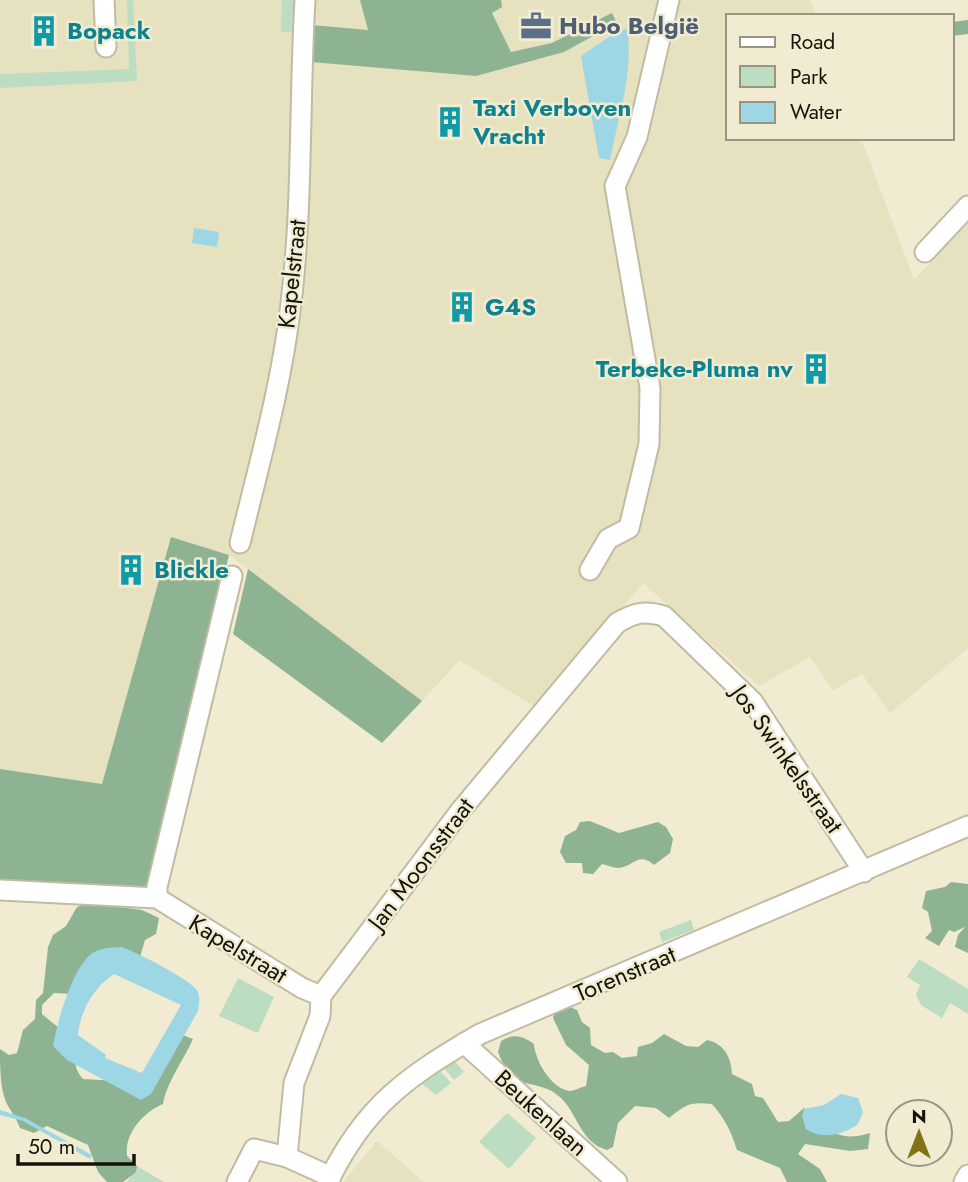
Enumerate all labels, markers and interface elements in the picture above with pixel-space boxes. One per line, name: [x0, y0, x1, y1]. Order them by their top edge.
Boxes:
place label: Hubo België: [559, 8, 699, 43]
office icon: Hubo België: [519, 9, 553, 43]
place label: Bopack: [67, 13, 151, 48]
building icon: Bopack: [27, 14, 61, 48]
legend: [726, 14, 954, 140]
text: Road: [790, 27, 835, 57]
text: Park: [790, 62, 828, 92]
place label: Taxi Verboven Vracht: [472, 90, 631, 153]
text: Water: [790, 97, 843, 127]
building icon: Taxi Verboven Vracht: [433, 105, 467, 139]
street label: Kapelstraat: [268, 218, 315, 330]
place label: G4S: [485, 289, 536, 324]
building icon: G4S: [445, 290, 479, 324]
place label: Terbeke-Pluma nv: [596, 351, 793, 386]
building icon: Terbeke-Pluma nv: [799, 352, 833, 386]
place label: Blickle: [154, 552, 229, 587]
building icon: Blickle: [114, 553, 148, 587]
street label: Jos Swinkelsstraat: [721, 675, 852, 840]
street label: Jan Moonsstraat: [357, 790, 482, 940]
street label: Kapelstraat: [182, 905, 294, 992]
street label: Torenstraat: [569, 936, 681, 1011]
street label: Beukenlaan: [487, 1061, 596, 1164]
north arrow: [884, 1098, 954, 1168]
text: N: [911, 1103, 927, 1130]
scale bar: [18, 1122, 133, 1166]
text: 50 m: [28, 1132, 75, 1162]

